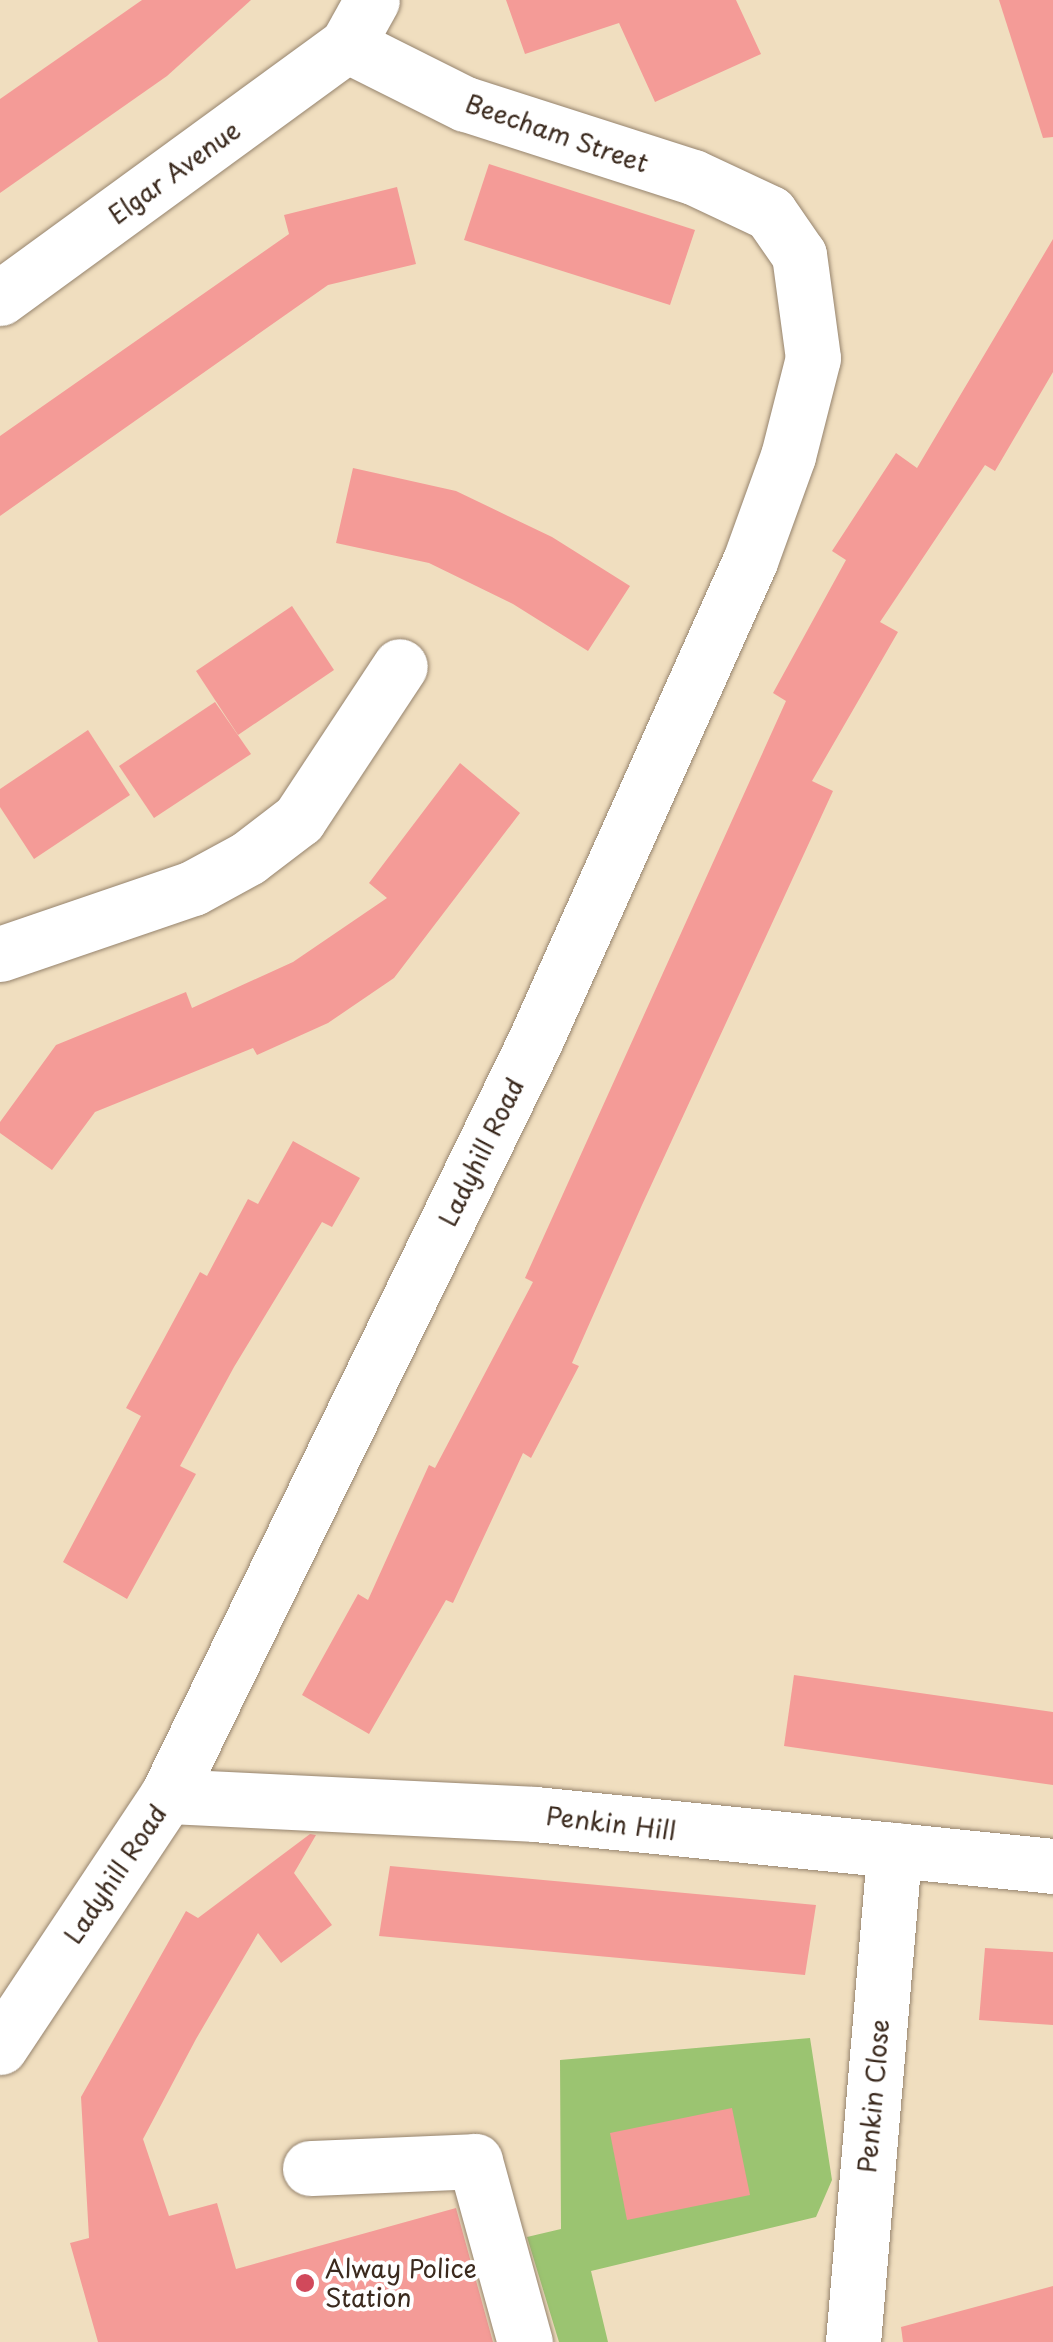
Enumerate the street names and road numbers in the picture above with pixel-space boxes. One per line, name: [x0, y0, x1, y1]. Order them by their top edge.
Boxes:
street label: Beecham Street: [461, 88, 653, 178]
street label: Elgar Avenue: [102, 114, 246, 230]
street label: Ladyhill Road: [432, 1073, 530, 1231]
street label: Ladyhill Road: [57, 1799, 173, 1949]
street label: Penkin Hill: [545, 1800, 677, 1846]
street label: Penkin Close: [851, 2018, 895, 2174]

